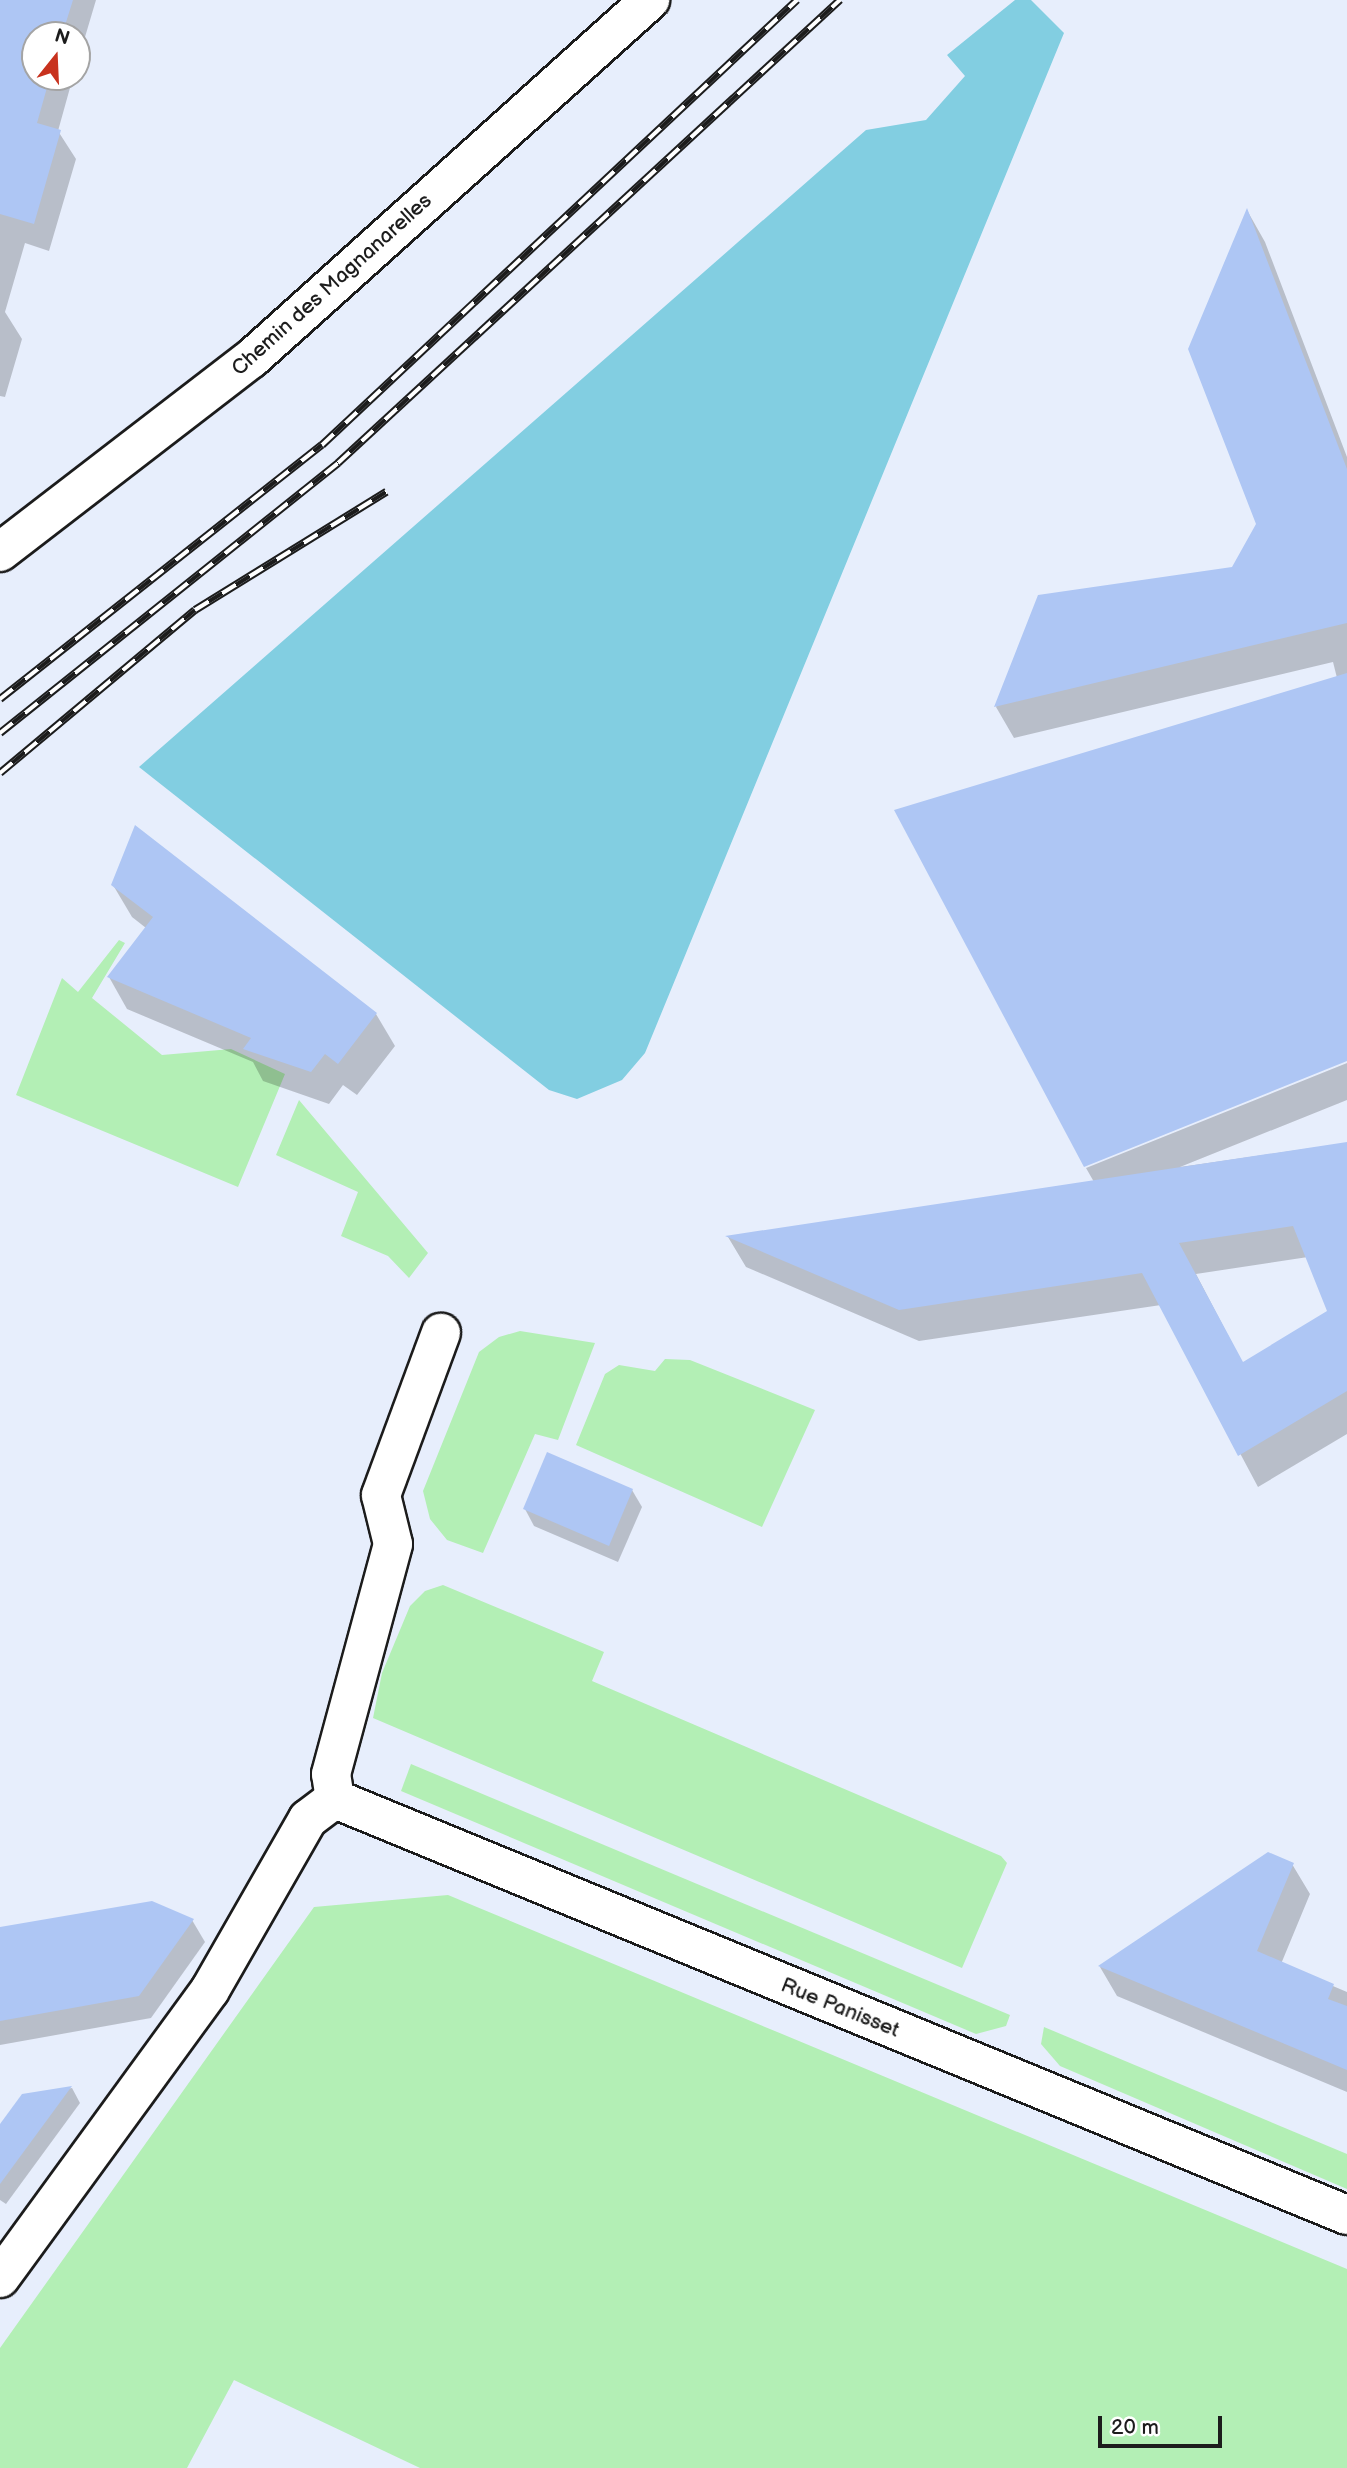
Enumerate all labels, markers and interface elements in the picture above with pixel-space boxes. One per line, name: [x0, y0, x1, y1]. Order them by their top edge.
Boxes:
north arrow: [21, 21, 91, 91]
text: N: [52, 24, 72, 51]
street label: Chemin des Magnanarelles: [227, 188, 437, 382]
street label: Rue Panisset: [777, 1973, 903, 2043]
scale bar: [1102, 2402, 1226, 2446]
text: 20 m: [1111, 2415, 1159, 2440]

